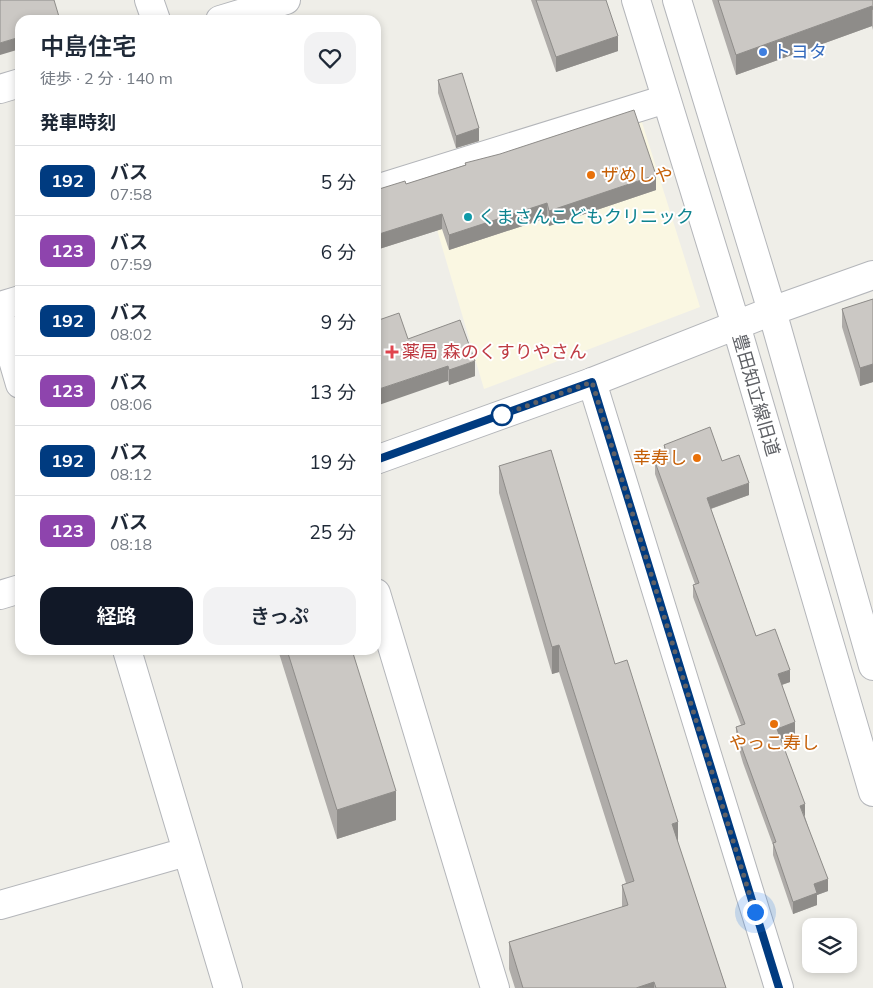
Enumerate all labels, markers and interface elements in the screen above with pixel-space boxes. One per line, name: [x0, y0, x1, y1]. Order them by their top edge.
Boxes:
text: 中島住宅: [40, 31, 136, 61]
button: heart: [304, 32, 356, 84]
place label: トヨタ: [773, 40, 827, 63]
marker: トヨタ: [757, 46, 769, 58]
text: 徒歩 · 2 分 · 140 m: [40, 68, 173, 88]
text: 発車時刻: [40, 110, 116, 134]
text: バス: [110, 160, 148, 184]
place label: ザめしや: [601, 163, 673, 186]
text: 192: [51, 169, 84, 192]
marker: ザめしや: [585, 169, 597, 181]
text: 5 分: [321, 170, 356, 194]
text: 07:58: [110, 184, 152, 204]
place label: くまさんこどもクリニック: [478, 205, 694, 228]
marker: くまさんこどもクリニック: [462, 211, 474, 223]
text: バス: [110, 230, 148, 254]
text: 123: [51, 239, 84, 262]
text: 6 分: [321, 240, 356, 264]
text: 07:59: [110, 254, 152, 274]
text: バス: [110, 300, 148, 324]
text: 192: [51, 309, 84, 332]
text: 9 分: [321, 310, 356, 334]
text: 08:02: [110, 324, 152, 344]
street label: 豊田知立線旧道: [728, 331, 785, 459]
place label: 薬局 森のくすりやさん: [402, 340, 587, 363]
marker: 薬局 森のくすりやさん: [386, 346, 398, 358]
text: バス: [110, 370, 148, 394]
text: 123: [51, 379, 84, 402]
text: 13 分: [309, 380, 356, 404]
text: 08:06: [110, 394, 152, 414]
unlabelled marker: [491, 404, 513, 426]
text: バス: [110, 440, 148, 464]
place label: 幸寿し: [633, 446, 687, 469]
text: 192: [51, 449, 84, 472]
text: 19 分: [309, 450, 356, 474]
marker: 幸寿し: [691, 452, 703, 464]
text: 08:12: [110, 464, 152, 484]
text: バス: [110, 510, 148, 534]
text: 123: [51, 519, 84, 542]
text: 25 分: [309, 520, 356, 544]
text: 08:18: [110, 534, 152, 554]
button: 経路: [40, 587, 193, 645]
button: きっぷ: [203, 587, 356, 645]
marker: やっこ寿し: [768, 718, 780, 730]
place label: やっこ寿し: [729, 731, 819, 754]
your location: [743, 900, 768, 925]
map controls: [802, 918, 857, 973]
button: layers: [802, 918, 857, 973]

